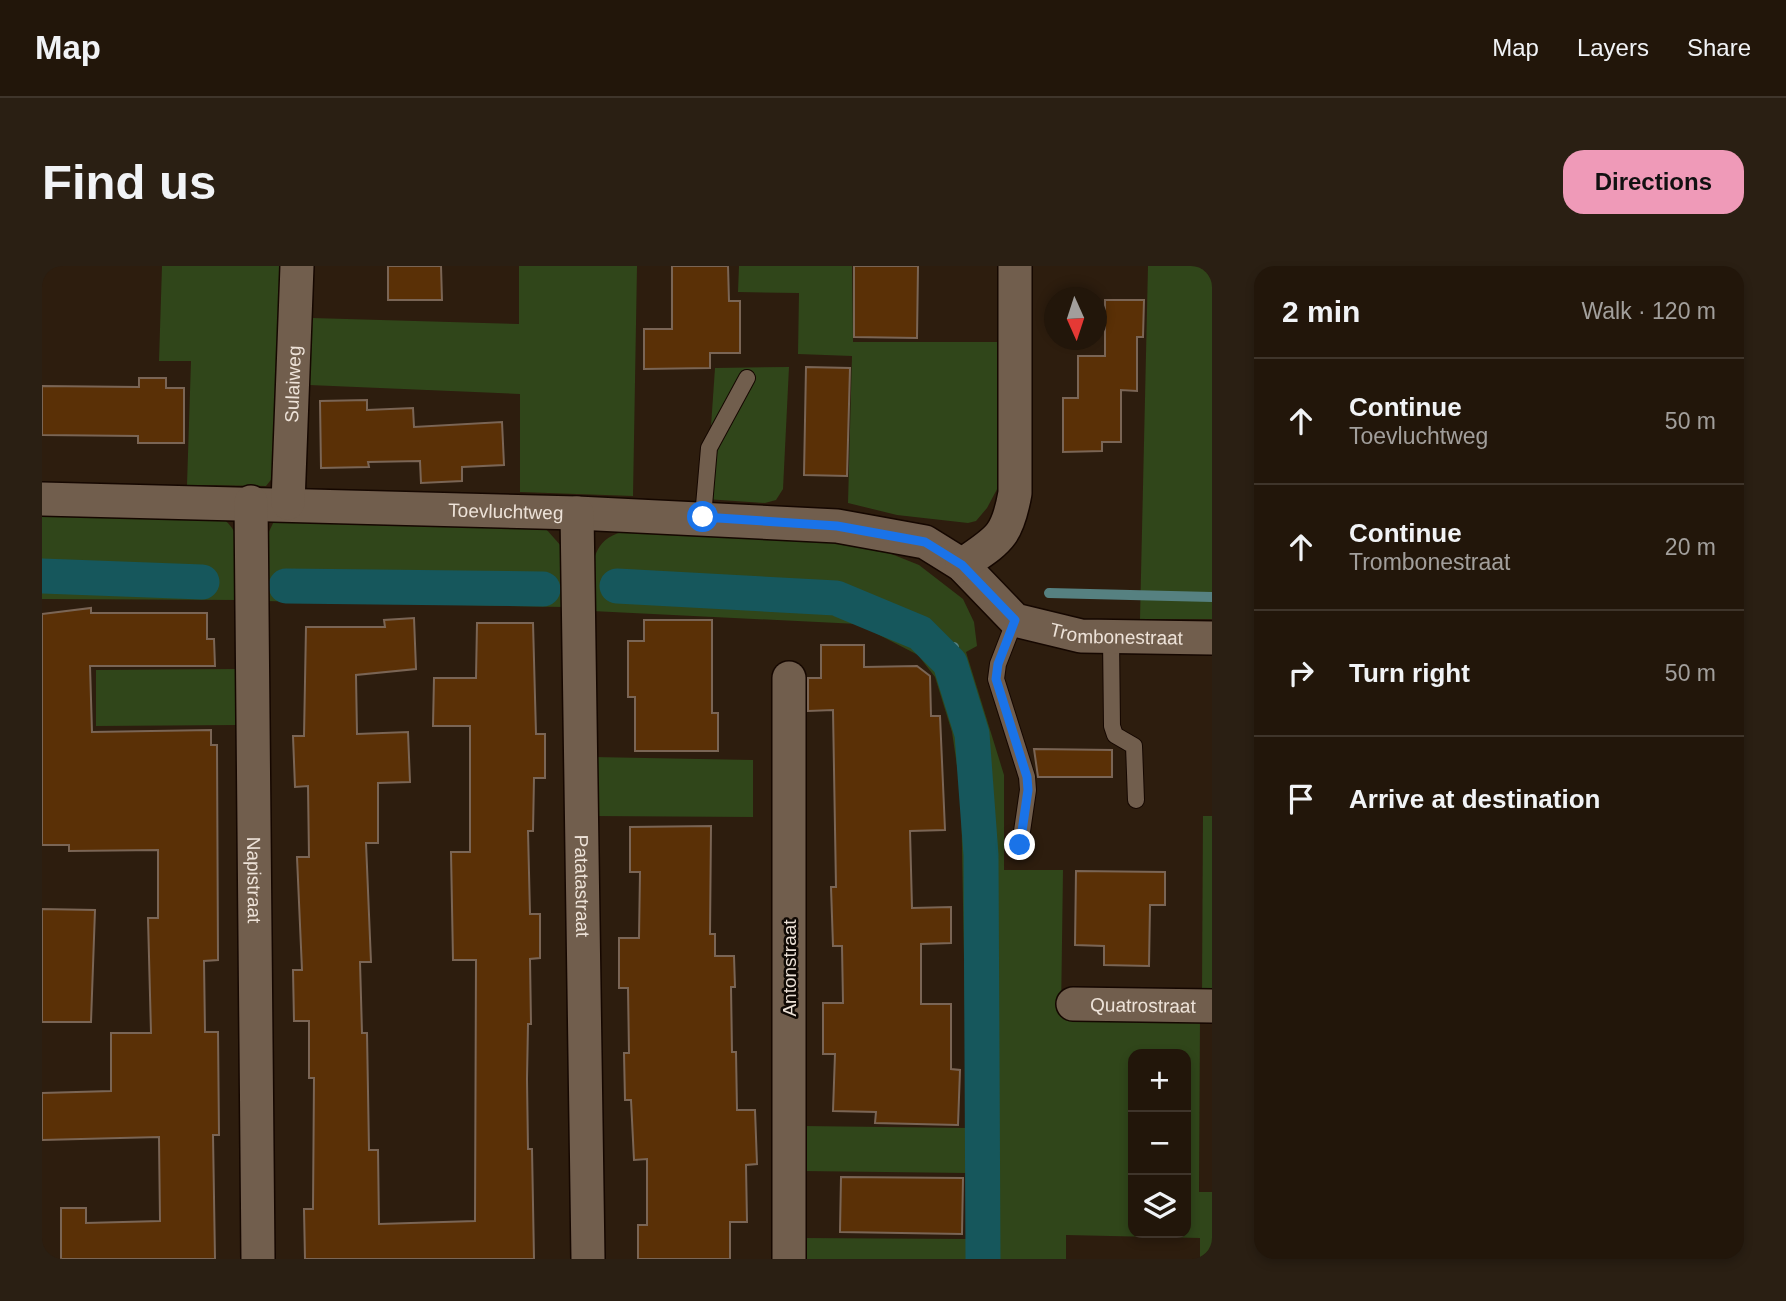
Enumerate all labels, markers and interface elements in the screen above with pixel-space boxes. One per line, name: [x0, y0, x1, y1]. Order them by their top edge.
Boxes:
text: Map: [35, 29, 101, 66]
text: Map: [1492, 34, 1539, 61]
text: Layers: [1577, 34, 1649, 61]
text: Share: [1687, 34, 1751, 61]
button: Directions: [1563, 150, 1744, 214]
text: Find us: [42, 155, 216, 209]
north arrow: [1044, 287, 1107, 350]
text: 2 min: [1282, 295, 1360, 328]
text: Walk · 120 m: [1581, 298, 1716, 324]
street label: Sulaiweg: [281, 345, 305, 423]
text: Continue: [1349, 392, 1462, 422]
icon: ahead: [1282, 402, 1320, 440]
text: 50 m: [1665, 408, 1716, 434]
text: Toevluchtweg: [1349, 423, 1488, 449]
street label: Toevluchtweg: [448, 500, 564, 524]
route start: [687, 501, 718, 532]
text: Continue: [1349, 518, 1462, 548]
icon: ahead: [1282, 528, 1320, 566]
text: 20 m: [1665, 534, 1716, 560]
text: Trombonestraat: [1349, 549, 1511, 575]
street label: Trombonestraat: [1048, 619, 1184, 649]
icon: right: [1282, 654, 1320, 692]
text: Turn right: [1349, 658, 1470, 688]
text: 50 m: [1665, 660, 1716, 686]
icon: arrive: [1282, 780, 1320, 818]
text: Arrive at destination: [1349, 784, 1600, 814]
route end: [1004, 829, 1035, 860]
street label: Patatastraat: [571, 835, 593, 938]
street label: Napistraat: [243, 837, 265, 924]
street label: Antonstraat: [779, 919, 800, 1017]
street label: Quatrostraat: [1090, 994, 1197, 1017]
map controls: [1128, 1049, 1191, 1238]
button: +: [1128, 1049, 1191, 1112]
button: −: [1128, 1112, 1191, 1175]
button: layers: [1128, 1175, 1191, 1238]

